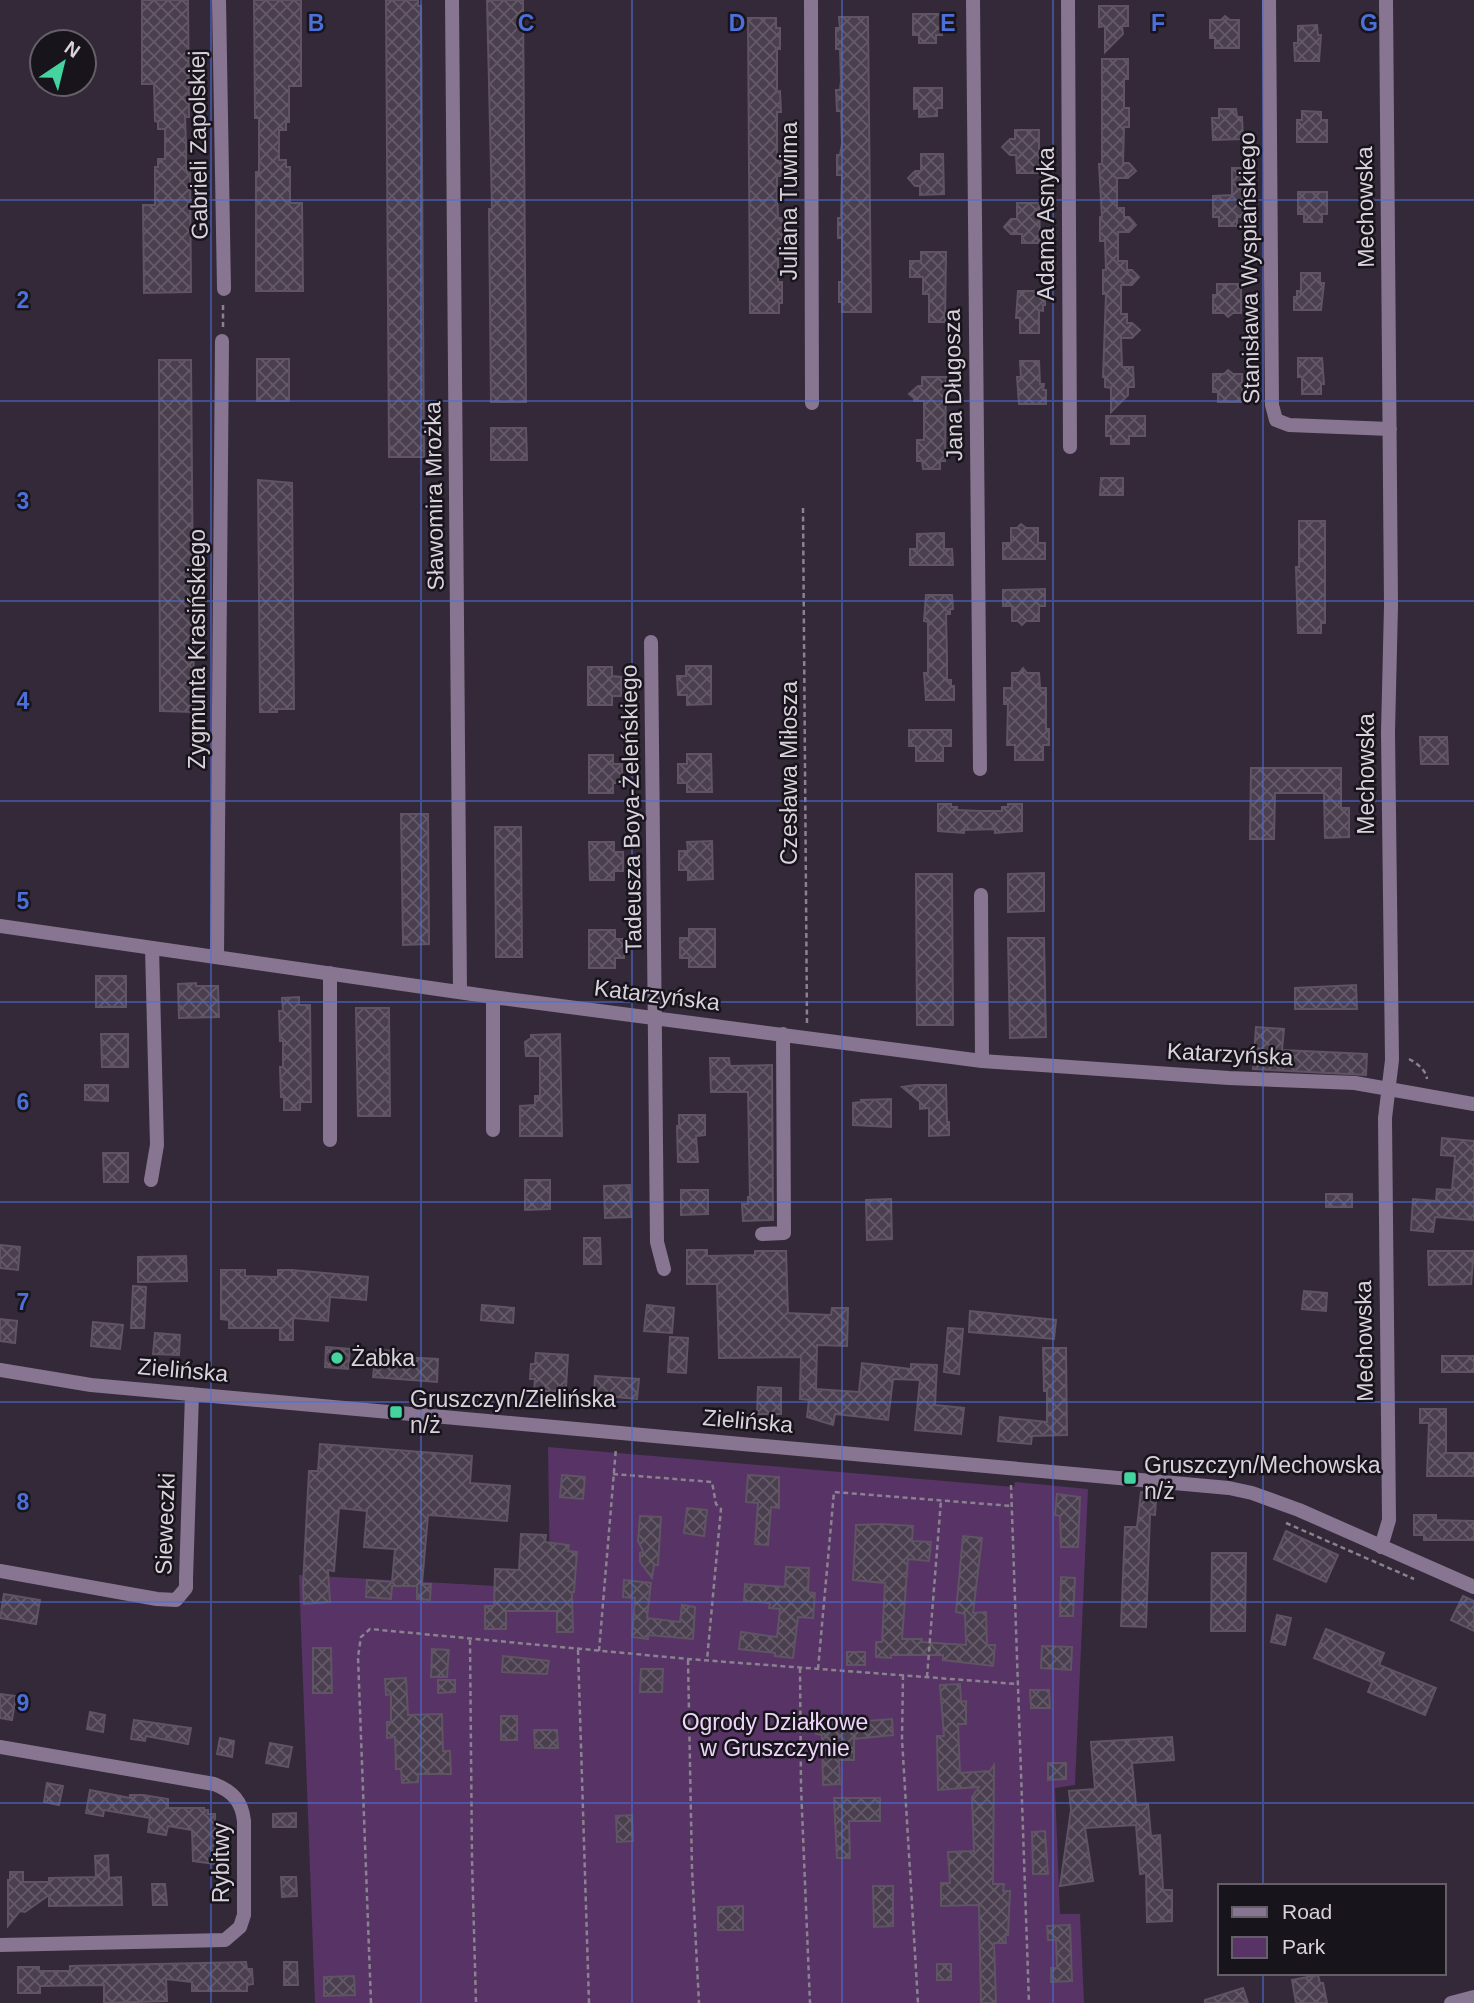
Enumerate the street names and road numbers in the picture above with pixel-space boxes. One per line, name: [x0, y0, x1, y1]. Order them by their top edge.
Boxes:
street label: Gabrieli Zapolskiej: [183, 50, 213, 240]
street label: Juliana Tuwima: [776, 122, 802, 280]
street label: Stanisława Wyspiańskiego: [1234, 132, 1264, 404]
street label: Mechowska: [1351, 146, 1379, 268]
street label: Adama Asnyka: [1033, 147, 1059, 301]
street label: Jana Długosza: [939, 309, 967, 461]
street label: Sławomira Mrożka: [419, 401, 449, 591]
street label: Zygmunta Krasińskiego: [184, 529, 210, 769]
street label: Tadeusza Boya-Żeleńskiego: [615, 664, 647, 954]
street label: Czesława Miłosza: [776, 681, 802, 865]
street label: Mechowska: [1353, 713, 1379, 835]
street label: Katarzyńska: [593, 974, 722, 1016]
street label: Katarzyńska: [1166, 1038, 1294, 1070]
street label: Mechowska: [1350, 1280, 1378, 1402]
street label: Zielińska: [137, 1353, 230, 1387]
street label: Zielińska: [702, 1404, 795, 1438]
street label: Sieweczki: [150, 1472, 180, 1576]
street label: Rybitwy: [208, 1822, 234, 1903]

